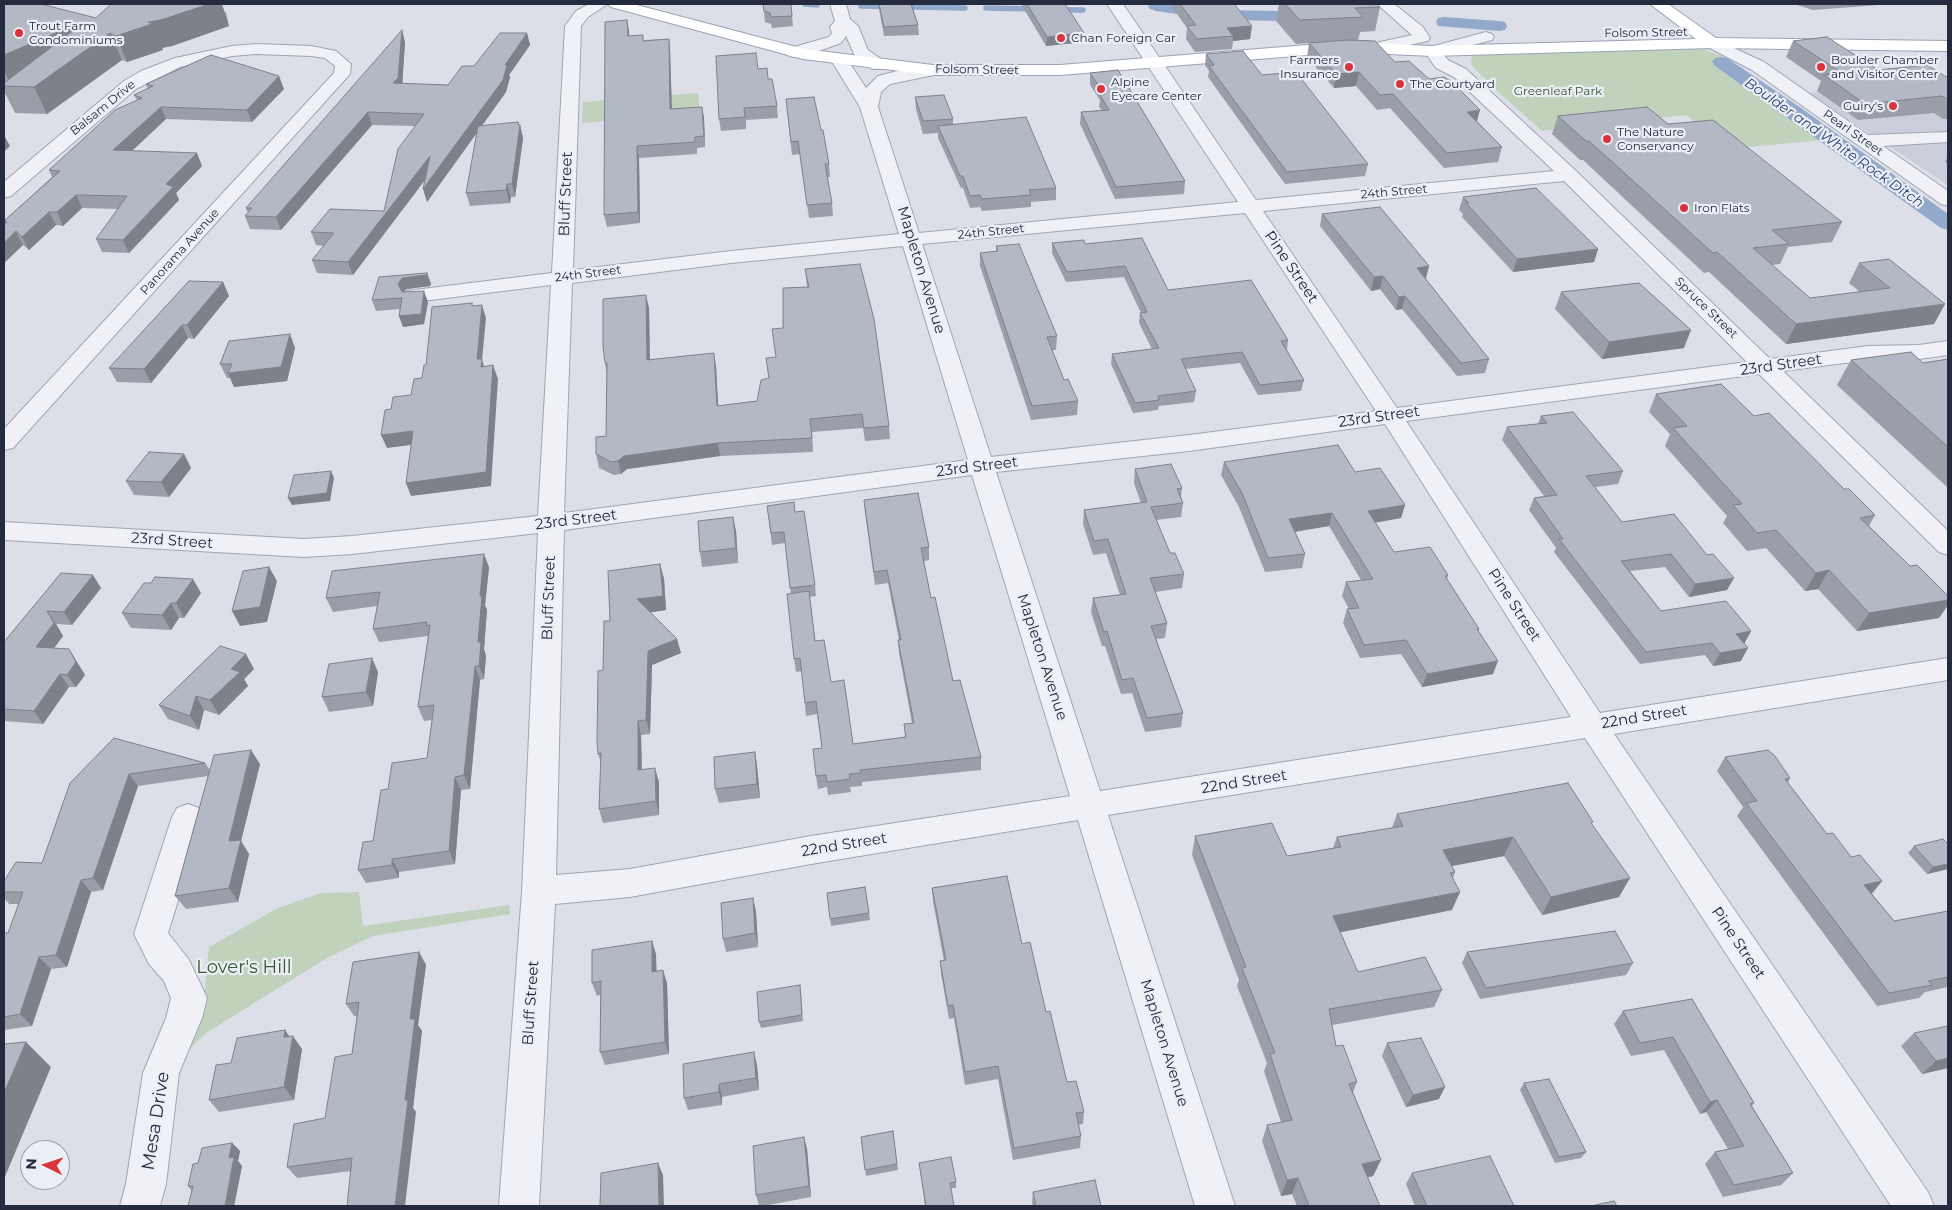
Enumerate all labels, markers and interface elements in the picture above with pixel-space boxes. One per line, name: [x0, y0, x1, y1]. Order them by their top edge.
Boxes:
place label: Trout Farm Condominiums: [29, 19, 122, 47]
street label: Folsom Street: [1604, 25, 1688, 41]
marker: Trout Farm Condominiums: [13, 27, 25, 39]
place label: Chan Foreign Car: [1071, 31, 1176, 45]
marker: Chan Foreign Car: [1055, 32, 1067, 44]
place label: Farmers Insurance: [1280, 53, 1339, 81]
place label: Boulder Chamber and Visitor Center: [1831, 53, 1939, 81]
marker: Farmers Insurance: [1343, 61, 1355, 73]
marker: Boulder Chamber and Visitor Center: [1815, 61, 1827, 73]
street label: Folsom Street: [935, 62, 1019, 78]
place label: Alpine Eyecare Center: [1111, 75, 1202, 103]
water label: Boulder and White Rock Ditch: [1741, 75, 1927, 211]
street label: Balsam Drive: [68, 77, 138, 139]
place label: The Courtyard: [1410, 77, 1495, 91]
marker: The Courtyard: [1394, 78, 1406, 90]
marker: Alpine Eyecare Center: [1095, 83, 1107, 95]
park label: Greenleaf Park: [1514, 84, 1602, 98]
place label: Guiry's: [1843, 99, 1883, 113]
marker: Guiry's: [1887, 100, 1899, 112]
street label: Pearl Street: [1820, 107, 1886, 159]
place label: The Nature Conservancy: [1617, 125, 1694, 153]
marker: The Nature Conservancy: [1601, 133, 1613, 145]
street label: Bluff Street: [556, 151, 576, 237]
street label: 24th Street: [1360, 182, 1428, 202]
place label: Iron Flats: [1694, 201, 1750, 215]
marker: Iron Flats: [1678, 202, 1690, 214]
street label: Mapleton Avenue: [893, 204, 949, 336]
street label: Panorama Avenue: [138, 206, 222, 298]
street label: 24th Street: [957, 221, 1025, 243]
street label: Pine Street: [1260, 227, 1322, 307]
street label: 24th Street: [554, 263, 622, 285]
street label: Spruce Street: [1672, 274, 1740, 342]
street label: 23rd Street: [1739, 350, 1823, 380]
street label: 23rd Street: [1337, 402, 1421, 432]
street label: 23rd Street: [935, 453, 1019, 481]
street label: 23rd Street: [534, 506, 618, 534]
street label: 23rd Street: [130, 529, 214, 553]
street label: Bluff Street: [539, 555, 559, 641]
street label: Pine Street: [1484, 565, 1544, 645]
street label: Mapleton Avenue: [1013, 591, 1071, 723]
street label: 22nd Street: [1600, 701, 1688, 733]
street label: 22nd Street: [1200, 766, 1288, 798]
street label: 22nd Street: [800, 829, 888, 861]
street label: Pine Street: [1707, 903, 1769, 983]
park label: Lover's Hill: [196, 957, 292, 979]
street label: Bluff Street: [519, 960, 543, 1046]
street label: Mapleton Avenue: [1136, 977, 1192, 1109]
street label: Mesa Drive: [138, 1070, 174, 1172]
north arrow: [20, 1140, 70, 1190]
text: N: [22, 1158, 40, 1170]

